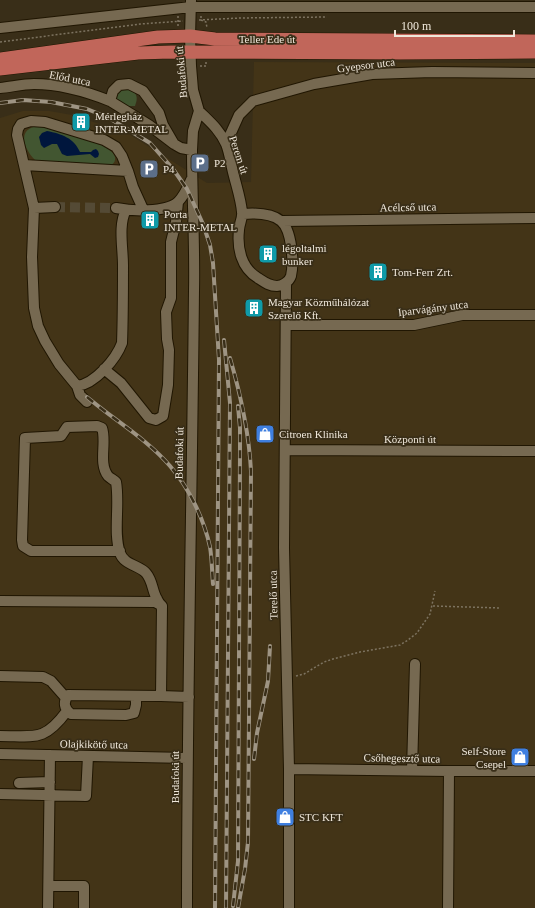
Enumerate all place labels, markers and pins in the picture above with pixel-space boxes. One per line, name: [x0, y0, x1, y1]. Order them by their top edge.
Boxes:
place label: Mérlegház INTER-METAL: [95, 110, 168, 135]
building icon: Mérlegház INTER-METAL: [70, 111, 92, 133]
parking icon: P2: [189, 152, 211, 174]
place label: P2: [214, 157, 226, 169]
parking icon: P4: [138, 158, 160, 180]
place label: P4: [163, 163, 175, 175]
place label: Porta INTER-METAL: [164, 208, 237, 233]
building icon: Porta INTER-METAL: [139, 209, 161, 231]
place label: légoltalmi bunker: [282, 242, 327, 267]
building icon: légoltalmi bunker: [257, 243, 279, 265]
building icon: Tom-Ferr Zrt.: [367, 261, 389, 283]
place label: Tom-Ferr Zrt.: [392, 266, 453, 278]
place label: Magyar Közműhálózat Szerelő Kft.: [268, 296, 369, 321]
building icon: Magyar Közműhálózat Szerelő Kft.: [243, 297, 265, 319]
shop icon: Citroen Klinika: [254, 423, 276, 445]
place label: Citroen Klinika: [279, 428, 348, 440]
place label: Self-Store Csepel: [461, 745, 506, 770]
shop icon: Self-Store Csepel: [509, 746, 531, 768]
shop icon: STC KFT: [274, 806, 296, 828]
place label: STC KFT: [299, 811, 343, 823]

